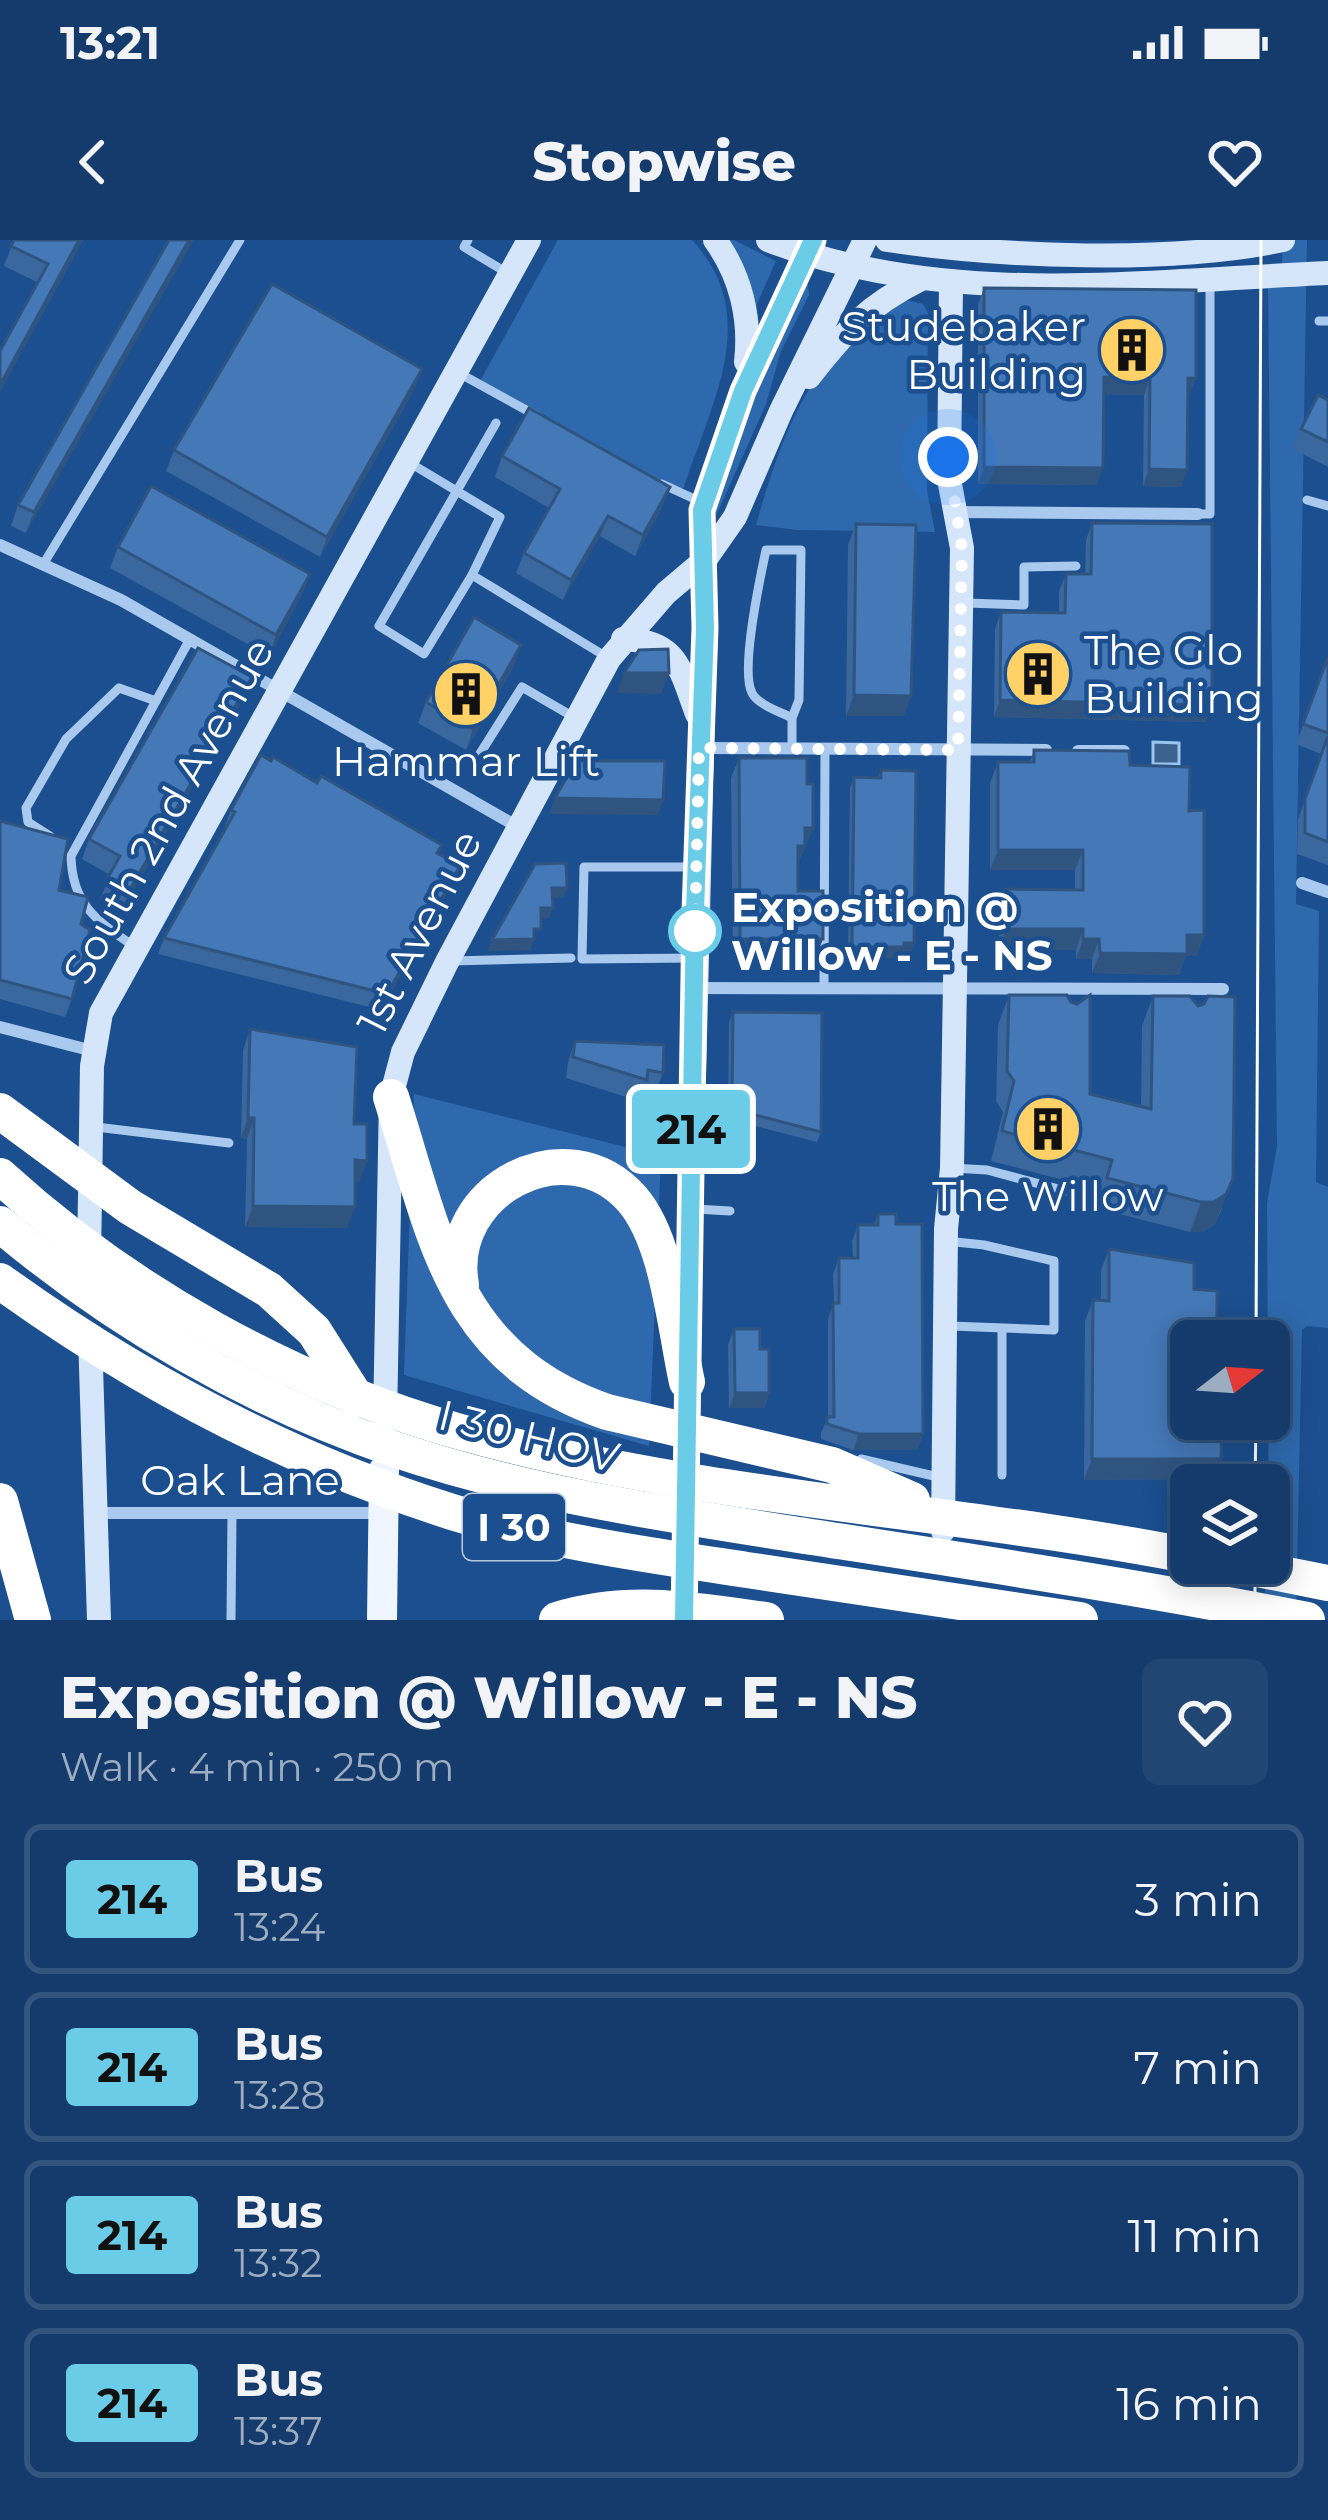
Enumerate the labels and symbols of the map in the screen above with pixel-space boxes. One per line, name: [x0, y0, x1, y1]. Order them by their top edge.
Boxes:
place label: Studebaker Building: [841, 300, 1086, 400]
building icon: Studebaker Building: [1097, 315, 1167, 385]
your location: [918, 427, 978, 487]
place label: The Glo Building: [1084, 624, 1263, 724]
street label: South 2nd Avenue: [51, 629, 285, 993]
building icon: The Glo Building: [1003, 639, 1073, 709]
building icon: Hammar Lift: [431, 659, 501, 729]
place label: Hammar Lift: [332, 735, 600, 787]
street label: 1st Avenue: [345, 821, 493, 1043]
place label: Exposition @ Willow - E - NS: [731, 881, 1053, 981]
marker: Exposition @ Willow - E - NS: [670, 906, 720, 956]
line badge: 214: [622, 1090, 760, 1168]
building icon: The Willow: [1013, 1094, 1083, 1164]
place label: The Willow: [932, 1170, 1164, 1222]
north arrow: [1170, 1320, 1290, 1440]
street label: I 30 HOV: [433, 1389, 625, 1484]
street label: Oak Lane: [140, 1454, 340, 1506]
road number: I 30: [463, 1494, 565, 1560]

